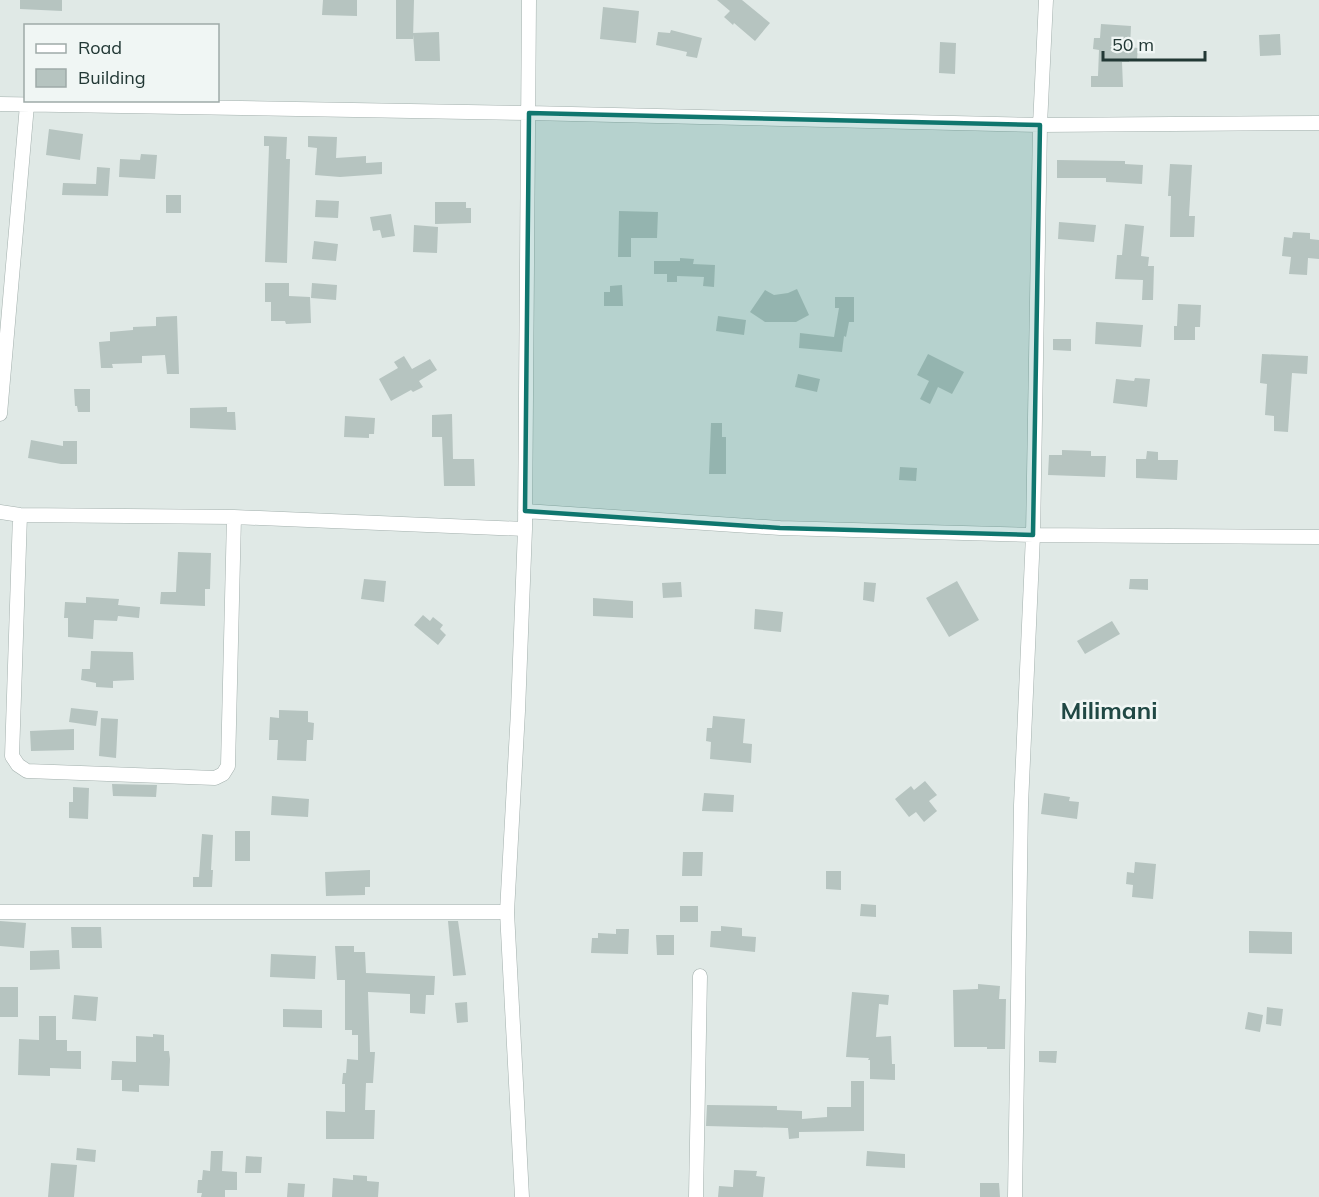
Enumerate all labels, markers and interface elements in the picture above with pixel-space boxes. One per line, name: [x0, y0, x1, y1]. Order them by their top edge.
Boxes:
legend: [24, 24, 219, 102]
scale bar: [1103, 24, 1205, 62]
text: 50 m: [1112, 33, 1154, 56]
text: Road: [78, 36, 122, 59]
text: Building: [78, 66, 146, 89]
district label: Milimani: [1061, 695, 1157, 725]

